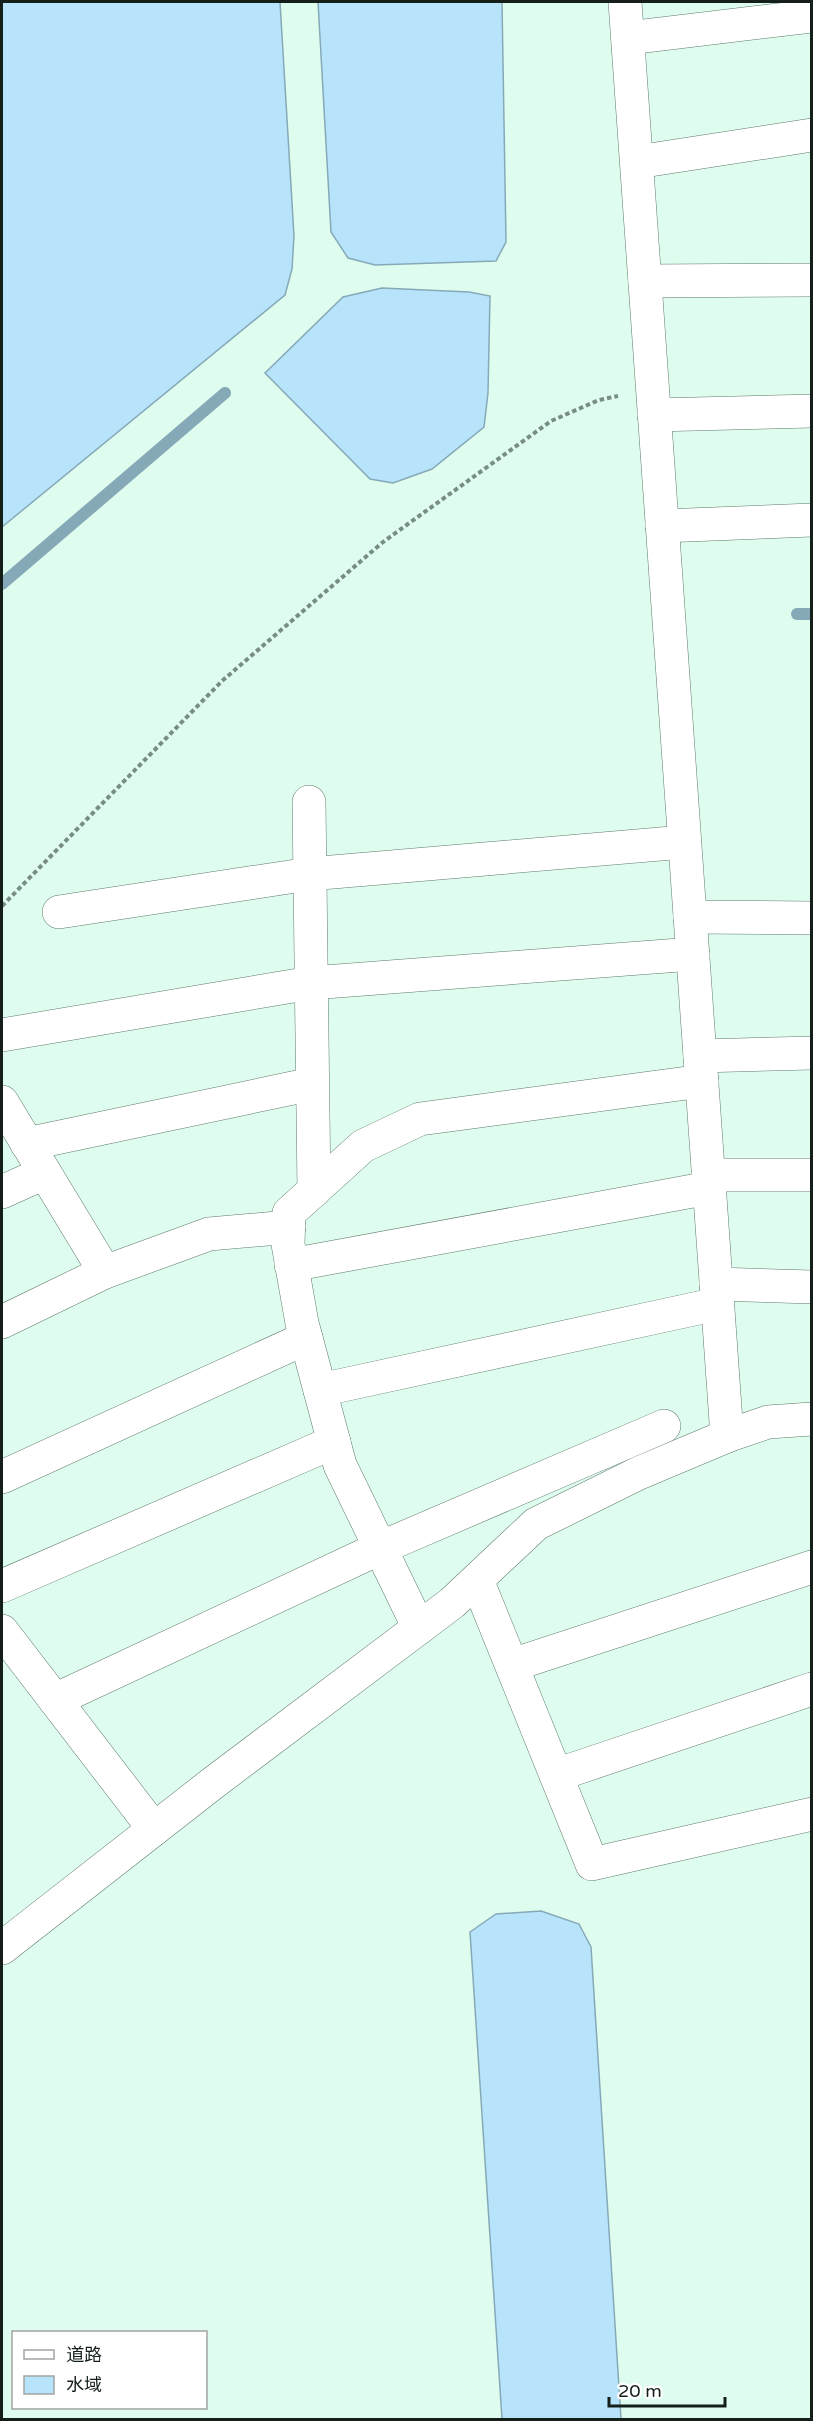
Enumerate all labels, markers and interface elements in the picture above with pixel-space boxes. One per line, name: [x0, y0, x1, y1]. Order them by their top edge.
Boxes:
legend: [12, 2331, 207, 2409]
text: 道路: [66, 2344, 102, 2366]
scale bar: [609, 2370, 724, 2408]
text: 水域: [66, 2374, 102, 2396]
text: 20 m: [618, 2380, 662, 2402]

